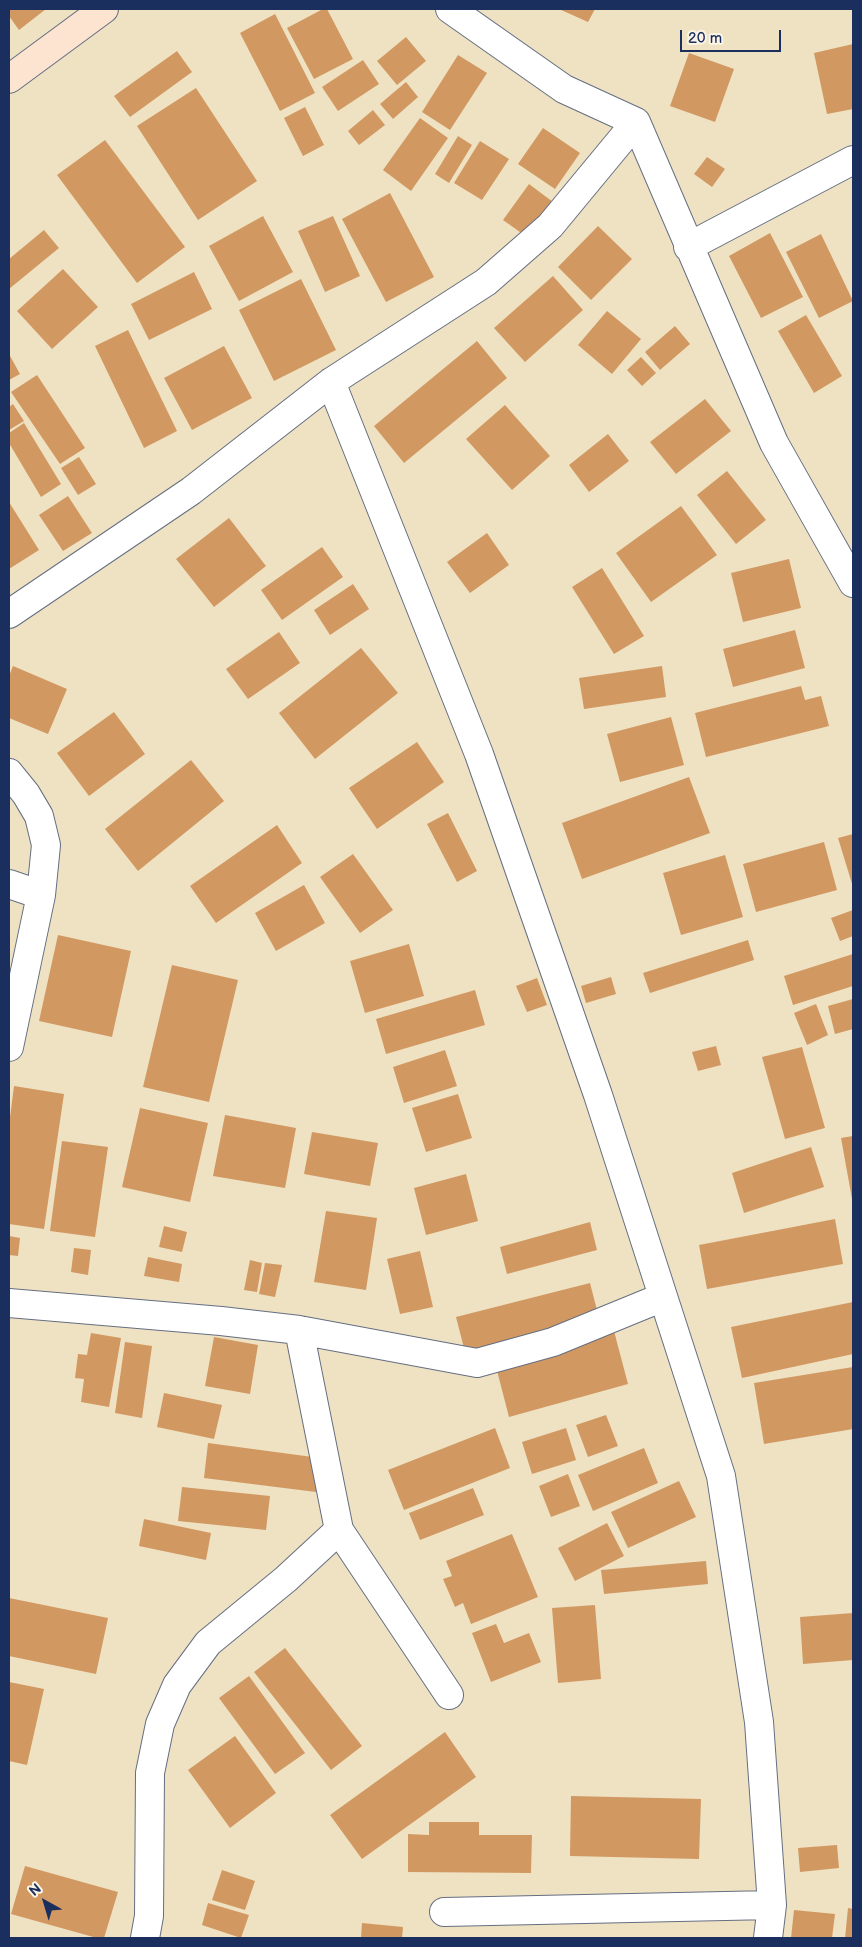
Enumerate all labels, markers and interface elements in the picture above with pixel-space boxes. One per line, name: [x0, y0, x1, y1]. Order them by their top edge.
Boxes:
scale bar: [682, 20, 783, 52]
text: 20 m: [688, 29, 722, 48]
north arrow: [20, 1877, 70, 1927]
text: N: [26, 1880, 45, 1900]

